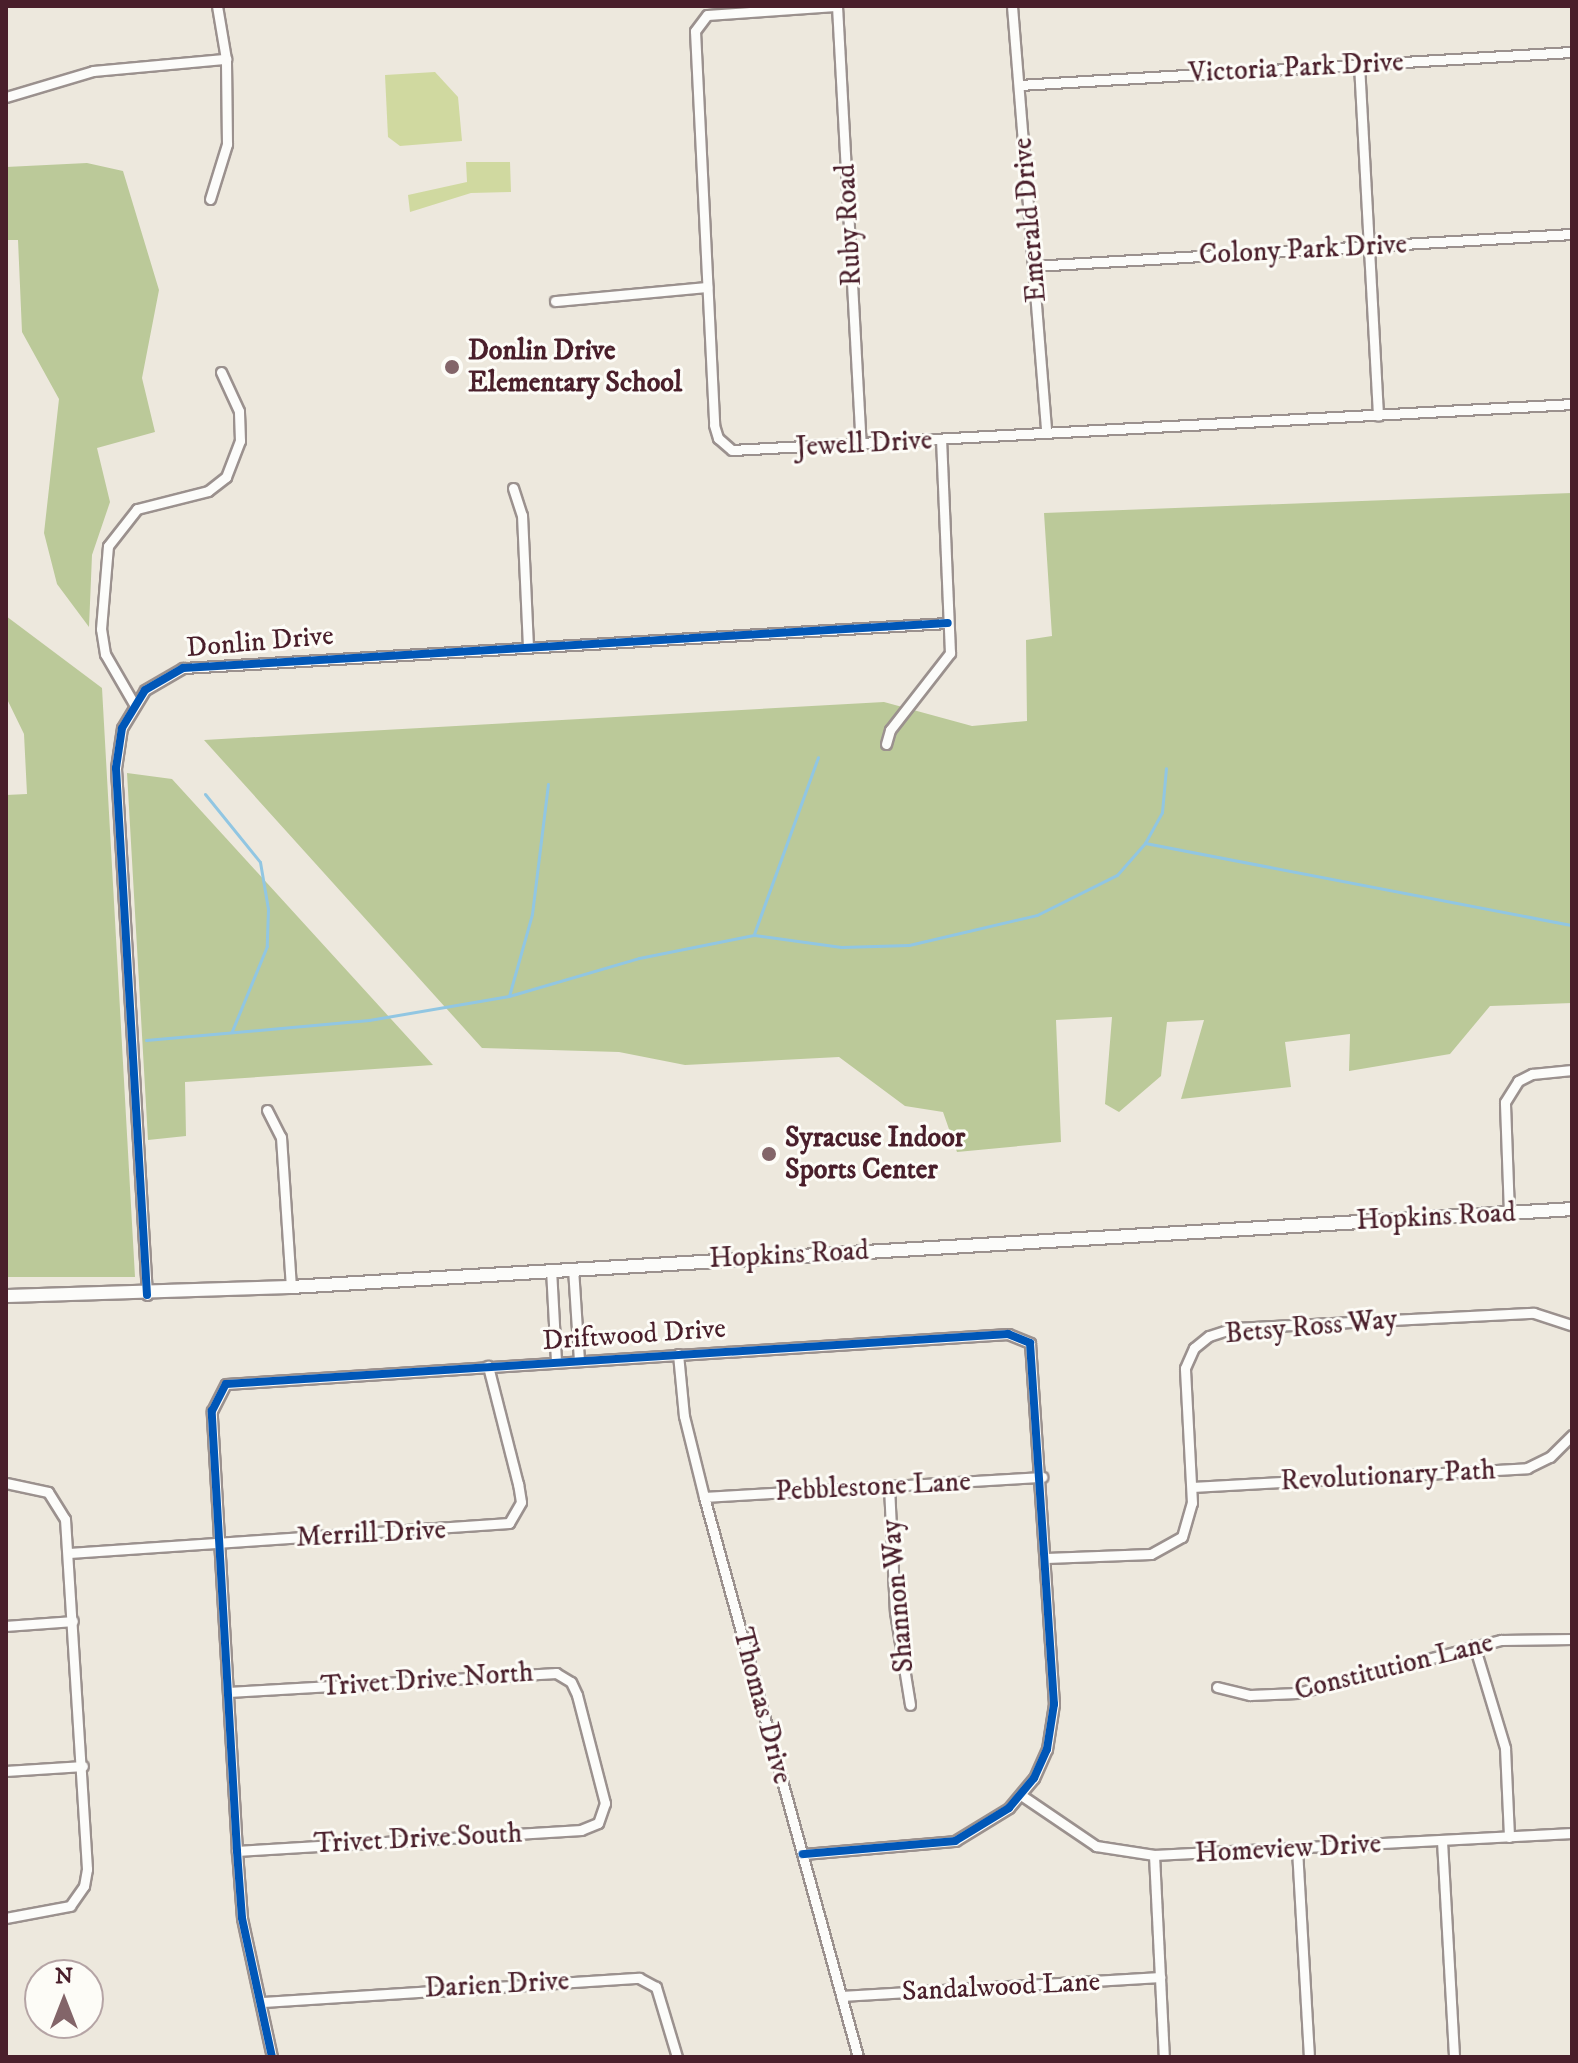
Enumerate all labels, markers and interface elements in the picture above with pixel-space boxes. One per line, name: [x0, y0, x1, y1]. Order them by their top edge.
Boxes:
street label: Victoria Park Drive: [1188, 46, 1404, 90]
street label: Emerald Drive: [1006, 136, 1054, 304]
street label: Ruby Road: [829, 163, 869, 287]
street label: Colony Park Drive: [1198, 228, 1408, 272]
place label: Donlin Drive Elementary School: [468, 334, 682, 400]
marker: Donlin Drive Elementary School: [443, 358, 461, 376]
street label: Jewell Drive: [795, 424, 933, 464]
street label: Donlin Drive: [185, 619, 335, 665]
place label: Syracuse Indoor Sports Center: [785, 1121, 965, 1187]
marker: Syracuse Indoor Sports Center: [760, 1145, 778, 1163]
street label: Hopkins Road: [1355, 1196, 1517, 1238]
street label: Hopkins Road: [708, 1234, 870, 1276]
street label: Betsy Ross Way: [1223, 1303, 1399, 1351]
street label: Driftwood Drive: [541, 1312, 727, 1358]
street label: Revolutionary Path: [1280, 1454, 1496, 1498]
street label: Pebblestone Lane: [774, 1465, 972, 1509]
street label: Merrill Drive: [295, 1513, 447, 1555]
street label: Shannon Way: [875, 1518, 921, 1674]
street label: Thomas Drive: [725, 1624, 799, 1788]
street label: Constitution Lane: [1291, 1626, 1497, 1708]
street label: Trivet Drive North: [320, 1656, 534, 1704]
street label: Trivet Drive South: [313, 1817, 523, 1861]
street label: Homeview Drive: [1194, 1827, 1382, 1871]
north arrow: [24, 1959, 104, 2039]
text: N: [55, 1963, 73, 1990]
street label: Darien Drive: [424, 1964, 570, 2006]
street label: Sandalwood Lane: [901, 1965, 1101, 2009]

